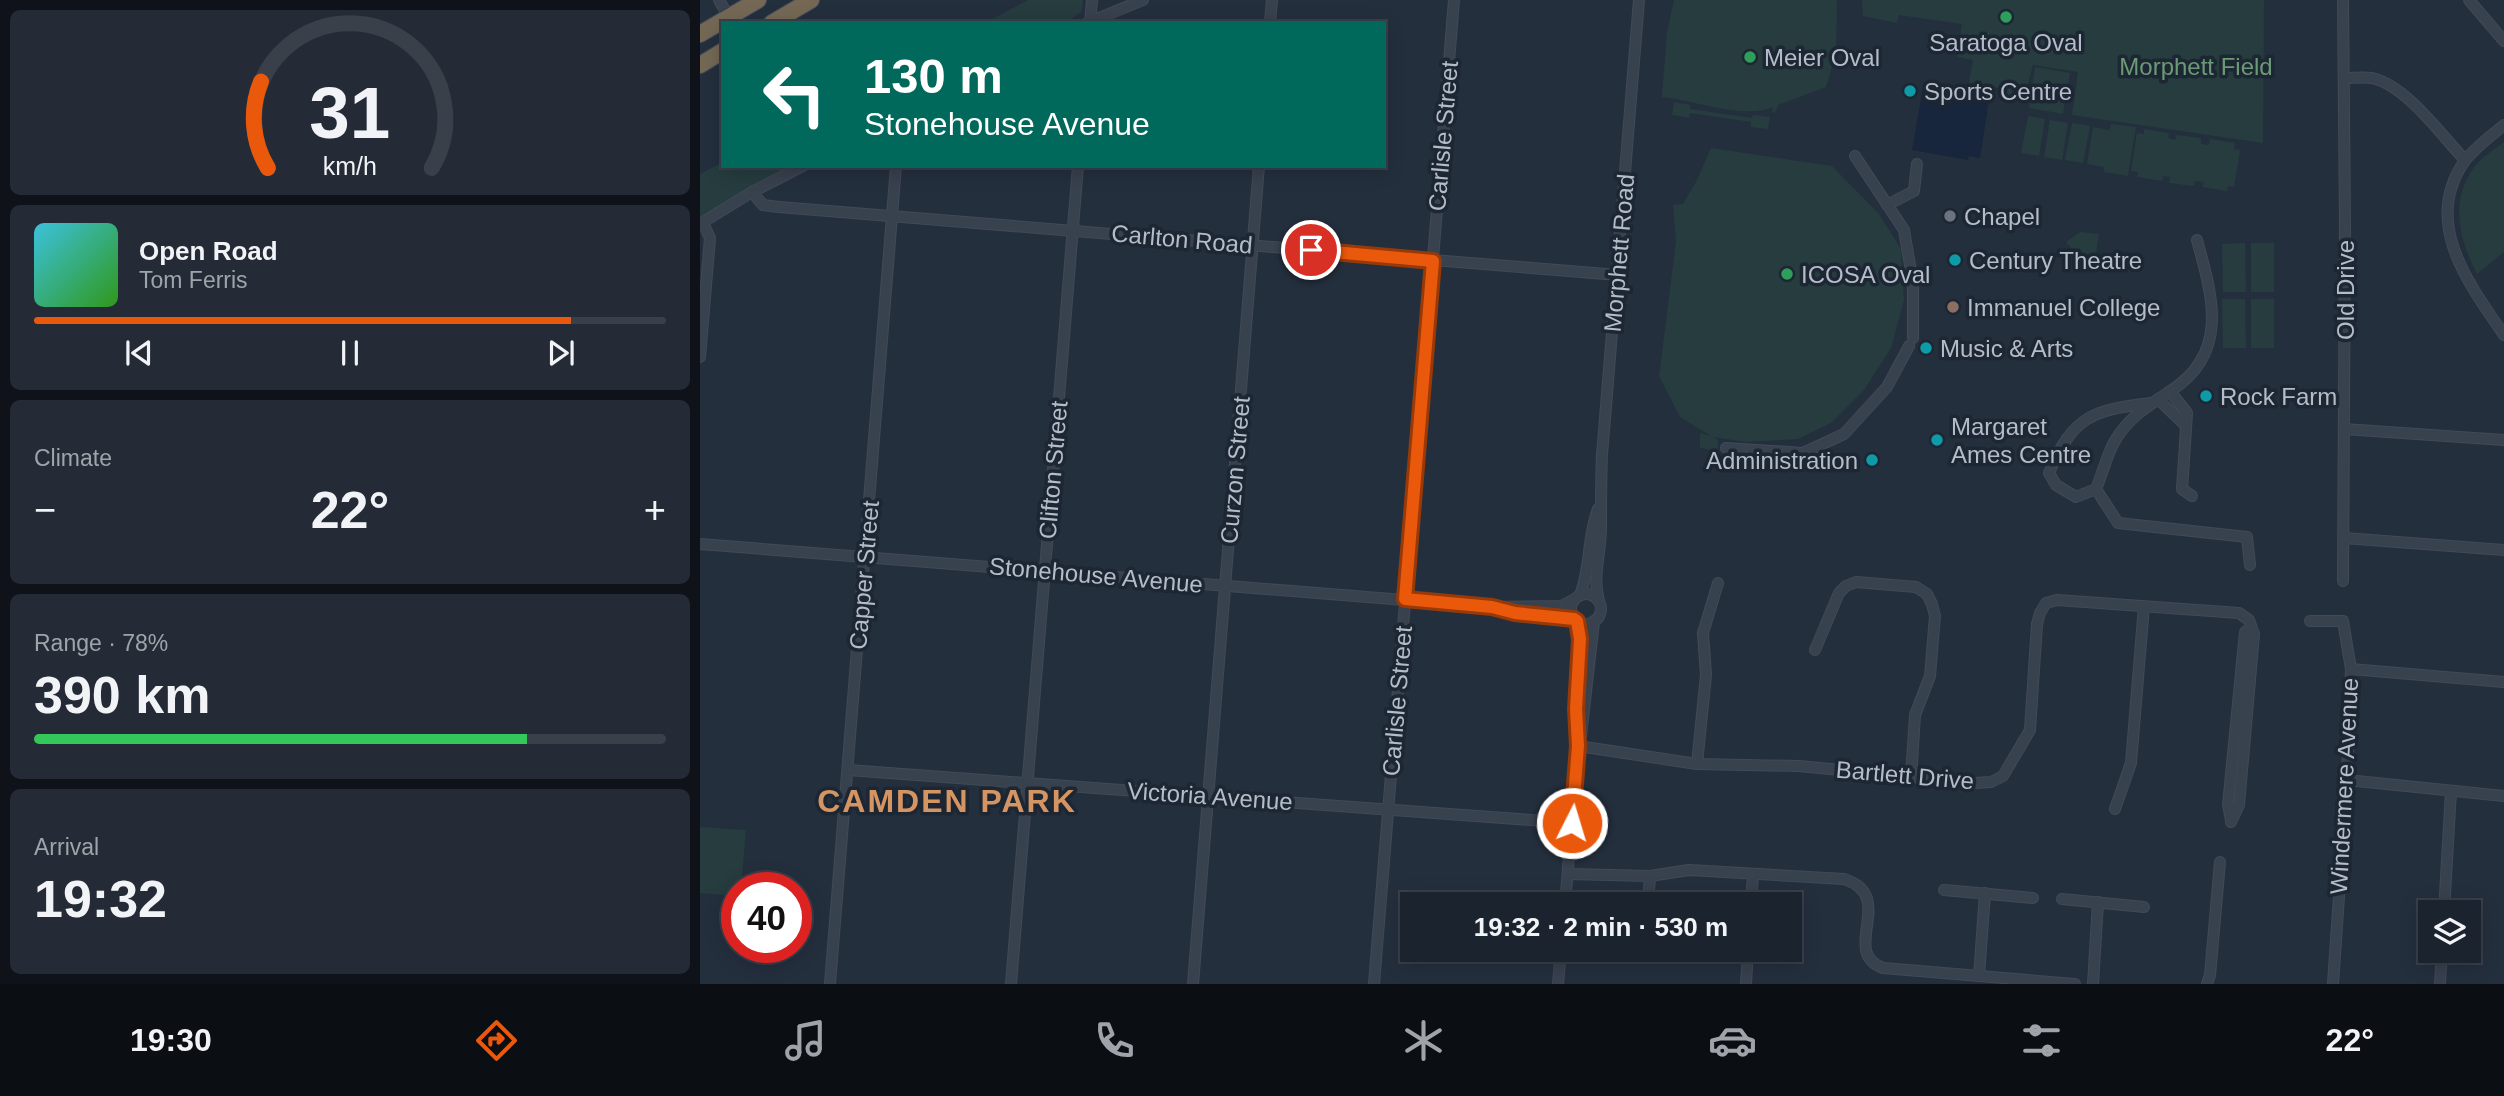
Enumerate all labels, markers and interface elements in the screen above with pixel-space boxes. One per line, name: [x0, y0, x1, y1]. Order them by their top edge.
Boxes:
marker: Saratoga Oval: [1998, 9, 2014, 25]
place label: Saratoga Oval: [1929, 29, 2083, 56]
place label: Meier Oval: [1764, 44, 1880, 71]
icon: left: [749, 49, 840, 140]
text: 130 m: [864, 49, 1003, 103]
marker: Meier Oval: [1742, 49, 1758, 65]
park label: Morphett Field: [2119, 53, 2273, 80]
street label: Carlisle Street: [1423, 59, 1463, 212]
text: 31: [310, 73, 390, 154]
place label: Sports Centre: [1924, 78, 2072, 105]
marker: Sports Centre: [1902, 83, 1918, 99]
text: Stonehouse Avenue: [864, 106, 1150, 142]
text: km/h: [323, 152, 377, 180]
street label: Morphett Road: [1599, 173, 1639, 333]
place label: Chapel: [1964, 203, 2040, 230]
marker: Chapel: [1942, 208, 1958, 224]
street label: Carlton Road: [1110, 219, 1254, 259]
pin: [1281, 220, 1341, 280]
icon: arrive: [1292, 231, 1330, 269]
text: Open Road: [139, 236, 278, 266]
street label: Old Drive: [2332, 240, 2359, 340]
place label: Century Theatre: [1969, 247, 2142, 274]
marker: Century Theatre: [1947, 252, 1963, 268]
place label: ICOSA Oval: [1801, 261, 1930, 288]
marker: ICOSA Oval: [1779, 266, 1795, 282]
text: Tom Ferris: [139, 267, 248, 293]
place label: Immanuel College: [1967, 294, 2160, 321]
marker: Immanuel College: [1945, 299, 1961, 315]
icon: previous: [120, 334, 158, 372]
icon: pause: [331, 334, 369, 372]
icon: next: [542, 334, 580, 372]
place label: Music & Arts: [1940, 335, 2073, 362]
marker: Music & Arts: [1918, 340, 1934, 356]
place label: Rock Farm: [2220, 383, 2337, 410]
marker: Rock Farm: [2198, 388, 2214, 404]
street label: Curzon Street: [1215, 395, 1255, 545]
street label: Clifton Street: [1034, 399, 1073, 540]
place label: Margaret Ames Centre: [1951, 413, 2091, 468]
marker: Margaret Ames Centre: [1929, 432, 1945, 448]
text: Climate: [34, 445, 112, 471]
place label: Administration: [1706, 447, 1858, 474]
marker: Administration: [1864, 452, 1880, 468]
text: 22°: [311, 481, 389, 539]
text: −: [34, 489, 56, 531]
text: +: [644, 489, 666, 531]
street label: Capper Street: [844, 499, 884, 651]
street label: Stonehouse Avenue: [988, 552, 1204, 598]
street label: Carlisle Street: [1377, 624, 1417, 777]
text: Range · 78%: [34, 630, 168, 656]
text: 390 km: [34, 666, 210, 724]
street label: Windermere Avenue: [2325, 677, 2363, 895]
street label: Bartlett Drive: [1835, 756, 1975, 794]
street label: Victoria Avenue: [1126, 777, 1294, 815]
district label: CAMDEN PARK: [817, 783, 1077, 819]
position arrow: [1535, 786, 1609, 860]
text: Arrival: [34, 834, 99, 860]
text: 19:32: [34, 870, 167, 928]
speed limit sign: 40: [721, 872, 812, 963]
map controls: [2418, 900, 2481, 963]
button: layers: [2418, 900, 2481, 963]
text: 19:32 · 2 min · 530 m: [1474, 912, 1728, 942]
icon: directions: [472, 1016, 521, 1065]
icon: music: [781, 1016, 830, 1065]
icon: phone: [1090, 1016, 1139, 1065]
icon: climate: [1399, 1016, 1448, 1065]
icon: car: [1708, 1016, 1757, 1065]
icon: filters: [2017, 1016, 2066, 1065]
text: 19:30: [130, 1022, 212, 1058]
text: 22°: [2326, 1022, 2374, 1058]

